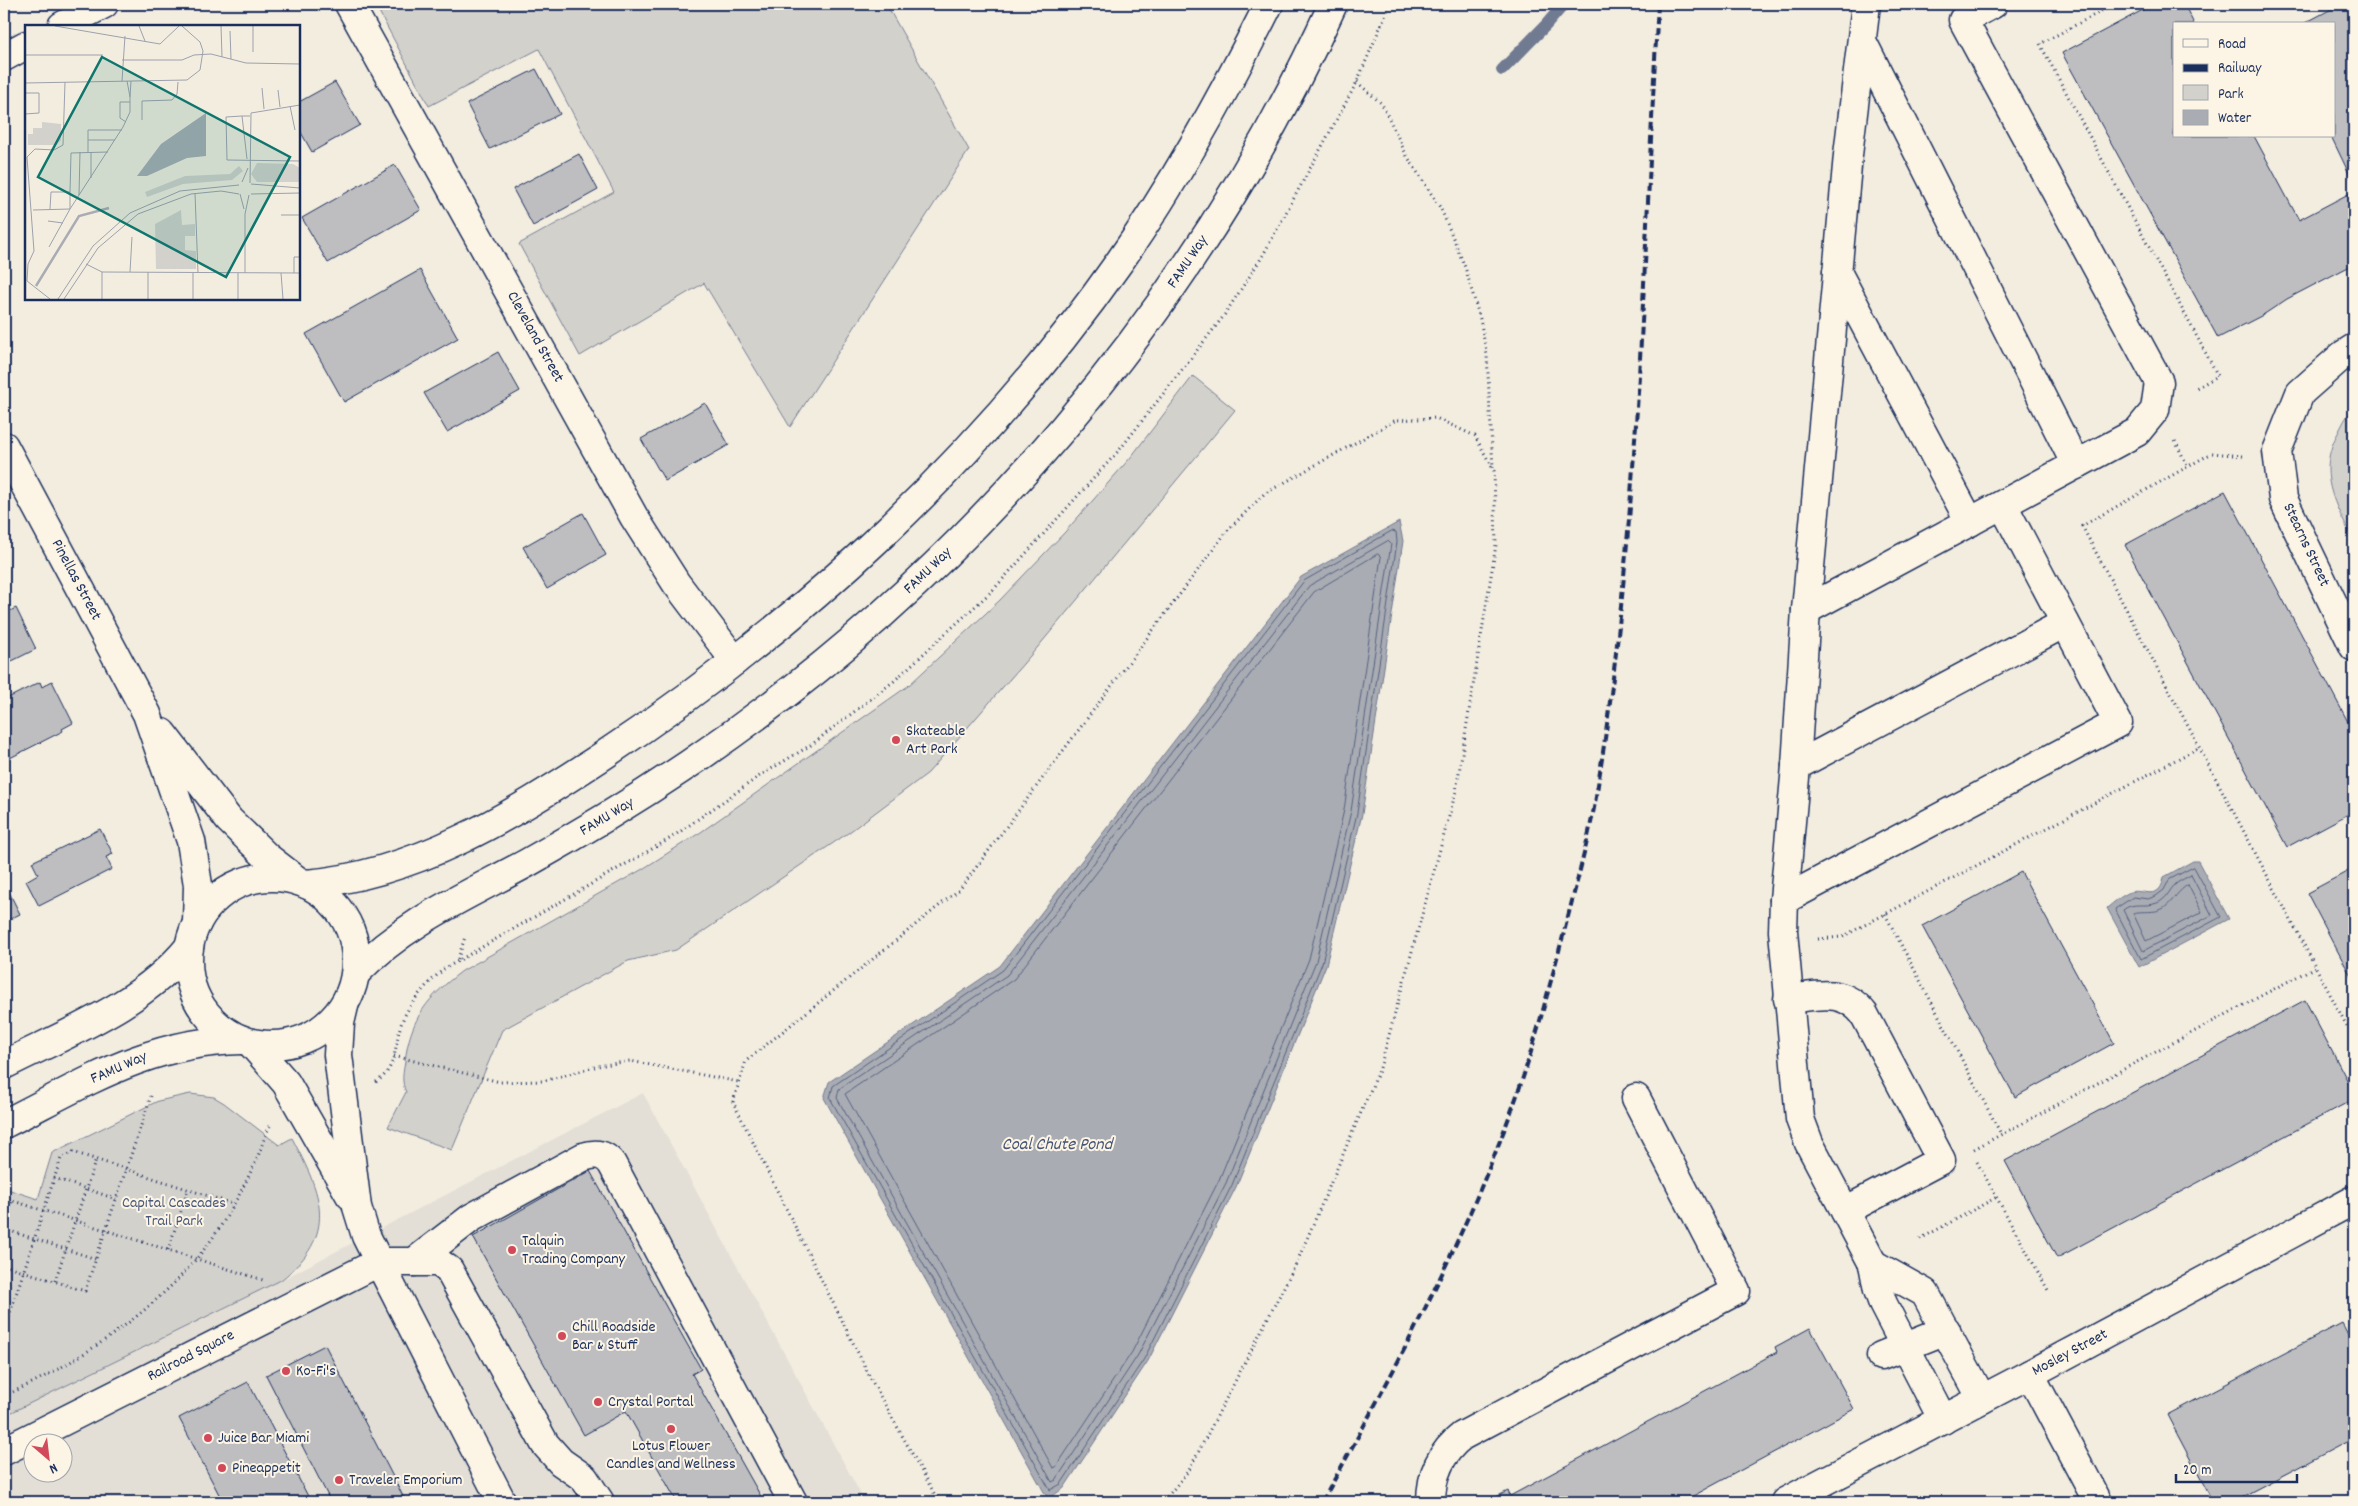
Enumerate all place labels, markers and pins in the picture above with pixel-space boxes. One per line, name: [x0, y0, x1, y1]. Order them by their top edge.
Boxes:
place label: Skateable Art Park: [906, 720, 965, 761]
marker: Skateable Art Park: [890, 734, 902, 746]
place label: Talquin Trading Company: [522, 1230, 626, 1271]
marker: Talquin Trading Company: [506, 1244, 518, 1256]
place label: Chill Roadside Bar & Stuff: [572, 1316, 656, 1357]
marker: Chill Roadside Bar & Stuff: [556, 1330, 568, 1342]
place label: Ko-Fi's: [296, 1360, 336, 1383]
marker: Ko-Fi's: [280, 1365, 292, 1377]
place label: Crystal Portal: [608, 1391, 694, 1414]
marker: Crystal Portal: [592, 1396, 604, 1408]
marker: Lotus Flower Candles and Wellness: [665, 1423, 677, 1435]
place label: Juice Bar Miami: [218, 1427, 309, 1450]
marker: Juice Bar Miami: [202, 1432, 214, 1444]
place label: Lotus Flower Candles and Wellness: [606, 1435, 736, 1476]
place label: Pineappetit: [232, 1457, 301, 1480]
marker: Pineappetit: [216, 1462, 228, 1474]
place label: Traveler Emporium: [349, 1469, 463, 1492]
marker: Traveler Emporium: [333, 1474, 345, 1486]

